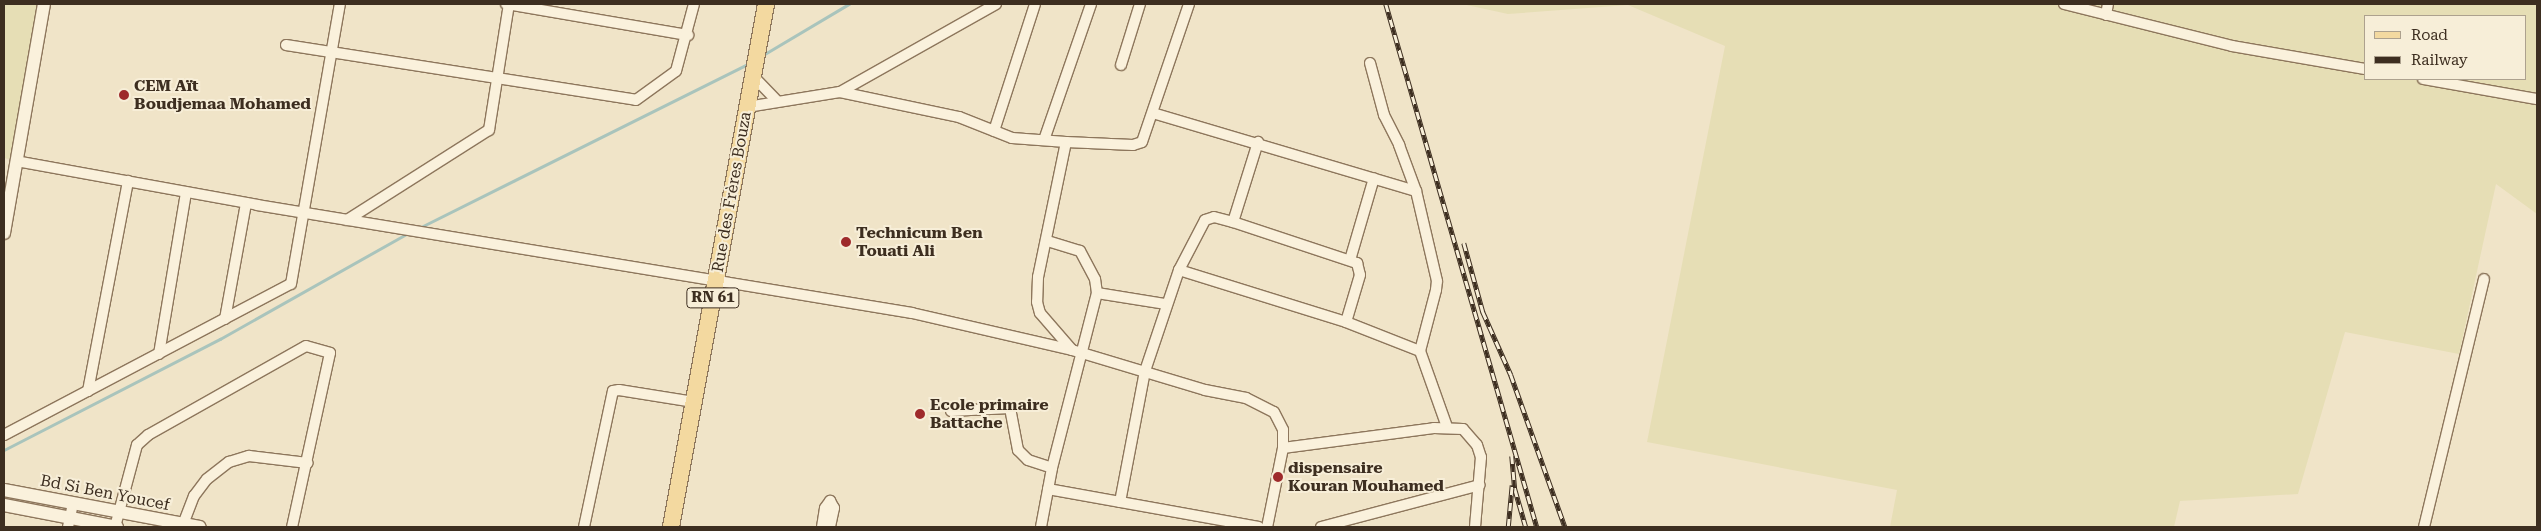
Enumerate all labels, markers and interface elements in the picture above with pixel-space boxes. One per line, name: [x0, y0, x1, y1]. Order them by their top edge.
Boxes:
legend: [2364, 15, 2526, 80]
text: Road: [2411, 26, 2448, 44]
text: Railway: [2411, 51, 2468, 69]
place label: CEM Aït Boudjemaa Mohamed: [134, 76, 311, 114]
marker: CEM Aït Boudjemaa Mohamed: [118, 89, 130, 101]
street label: Rue des Frères Bouza: [708, 110, 756, 274]
place label: Technicum Ben Touati Ali: [856, 223, 983, 261]
marker: Technicum Ben Touati Ali: [840, 236, 852, 248]
road number: RN 61: [686, 286, 740, 310]
place label: Ecole primaire Battache: [930, 395, 1049, 433]
marker: Ecole primaire Battache: [914, 408, 926, 420]
place label: dispensaire Kouran Mouhamed: [1288, 458, 1444, 496]
street label: Bd Si Ben Youcef: [39, 471, 171, 515]
marker: dispensaire Kouran Mouhamed: [1272, 471, 1284, 483]

